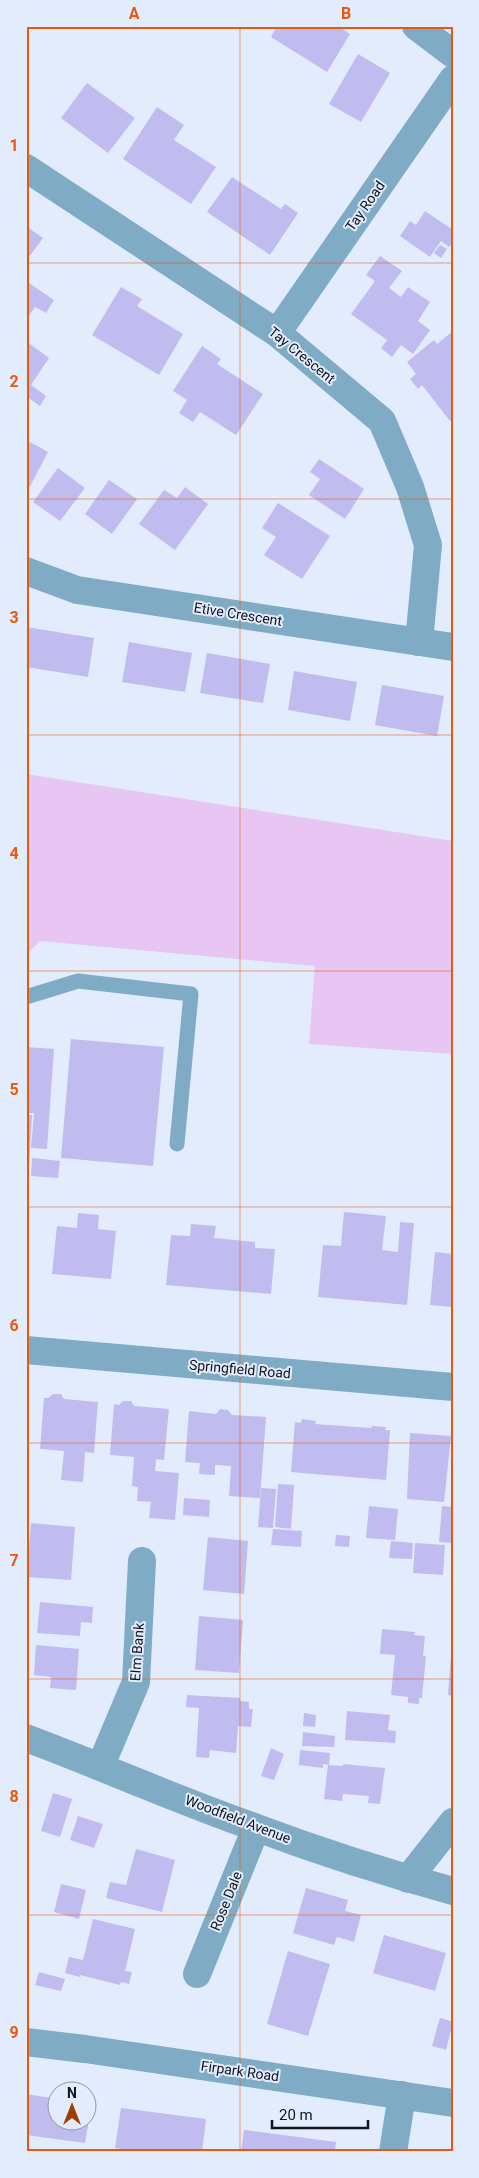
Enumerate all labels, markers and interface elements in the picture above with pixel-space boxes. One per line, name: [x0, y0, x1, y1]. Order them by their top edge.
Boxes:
text: A: [129, 4, 140, 23]
text: B: [341, 4, 351, 23]
text: 1: [9, 136, 19, 155]
street label: Tay Road: [342, 178, 388, 234]
street label: Tay Crescent: [266, 323, 339, 387]
text: 2: [9, 372, 19, 391]
street label: Etive Crescent: [193, 599, 284, 629]
text: 3: [9, 608, 19, 627]
text: 4: [9, 844, 19, 863]
text: 5: [9, 1080, 19, 1099]
text: 6: [9, 1316, 19, 1335]
street label: Springfield Road: [188, 1357, 292, 1381]
text: 7: [9, 1551, 19, 1570]
street label: Elm Bank: [127, 1621, 147, 1682]
text: 8: [9, 1787, 19, 1806]
street label: Woodfield Avenue: [183, 1791, 293, 1847]
street label: Rose Dale: [207, 1869, 245, 1933]
text: 9: [9, 2023, 19, 2042]
street label: Firpark Road: [200, 2058, 280, 2084]
north arrow: [48, 2080, 98, 2130]
text: N: [67, 2085, 77, 2101]
scale bar: [272, 2098, 368, 2130]
text: 20 m: [279, 2106, 313, 2124]

